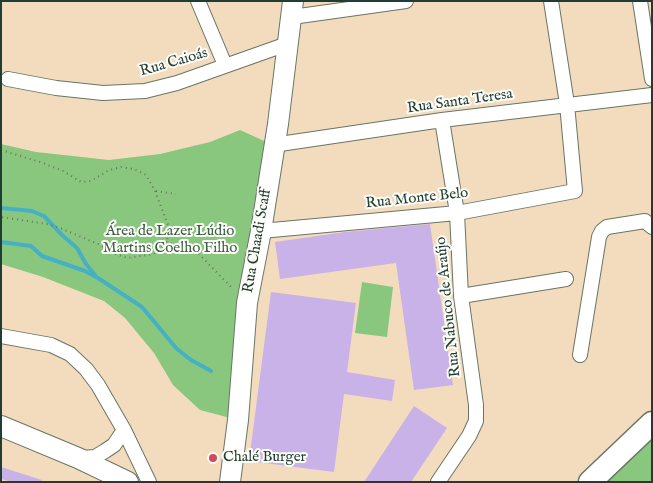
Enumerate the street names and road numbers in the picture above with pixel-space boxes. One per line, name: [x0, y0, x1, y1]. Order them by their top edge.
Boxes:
street label: Rua Caioás: [138, 45, 210, 81]
street label: Rua Santa Teresa: [406, 86, 514, 118]
street label: Rua Monte Belo: [365, 185, 469, 213]
street label: Rua Chaadi Scaff: [240, 188, 276, 294]
street label: Rua Nabuco de Araújo: [433, 236, 465, 378]

